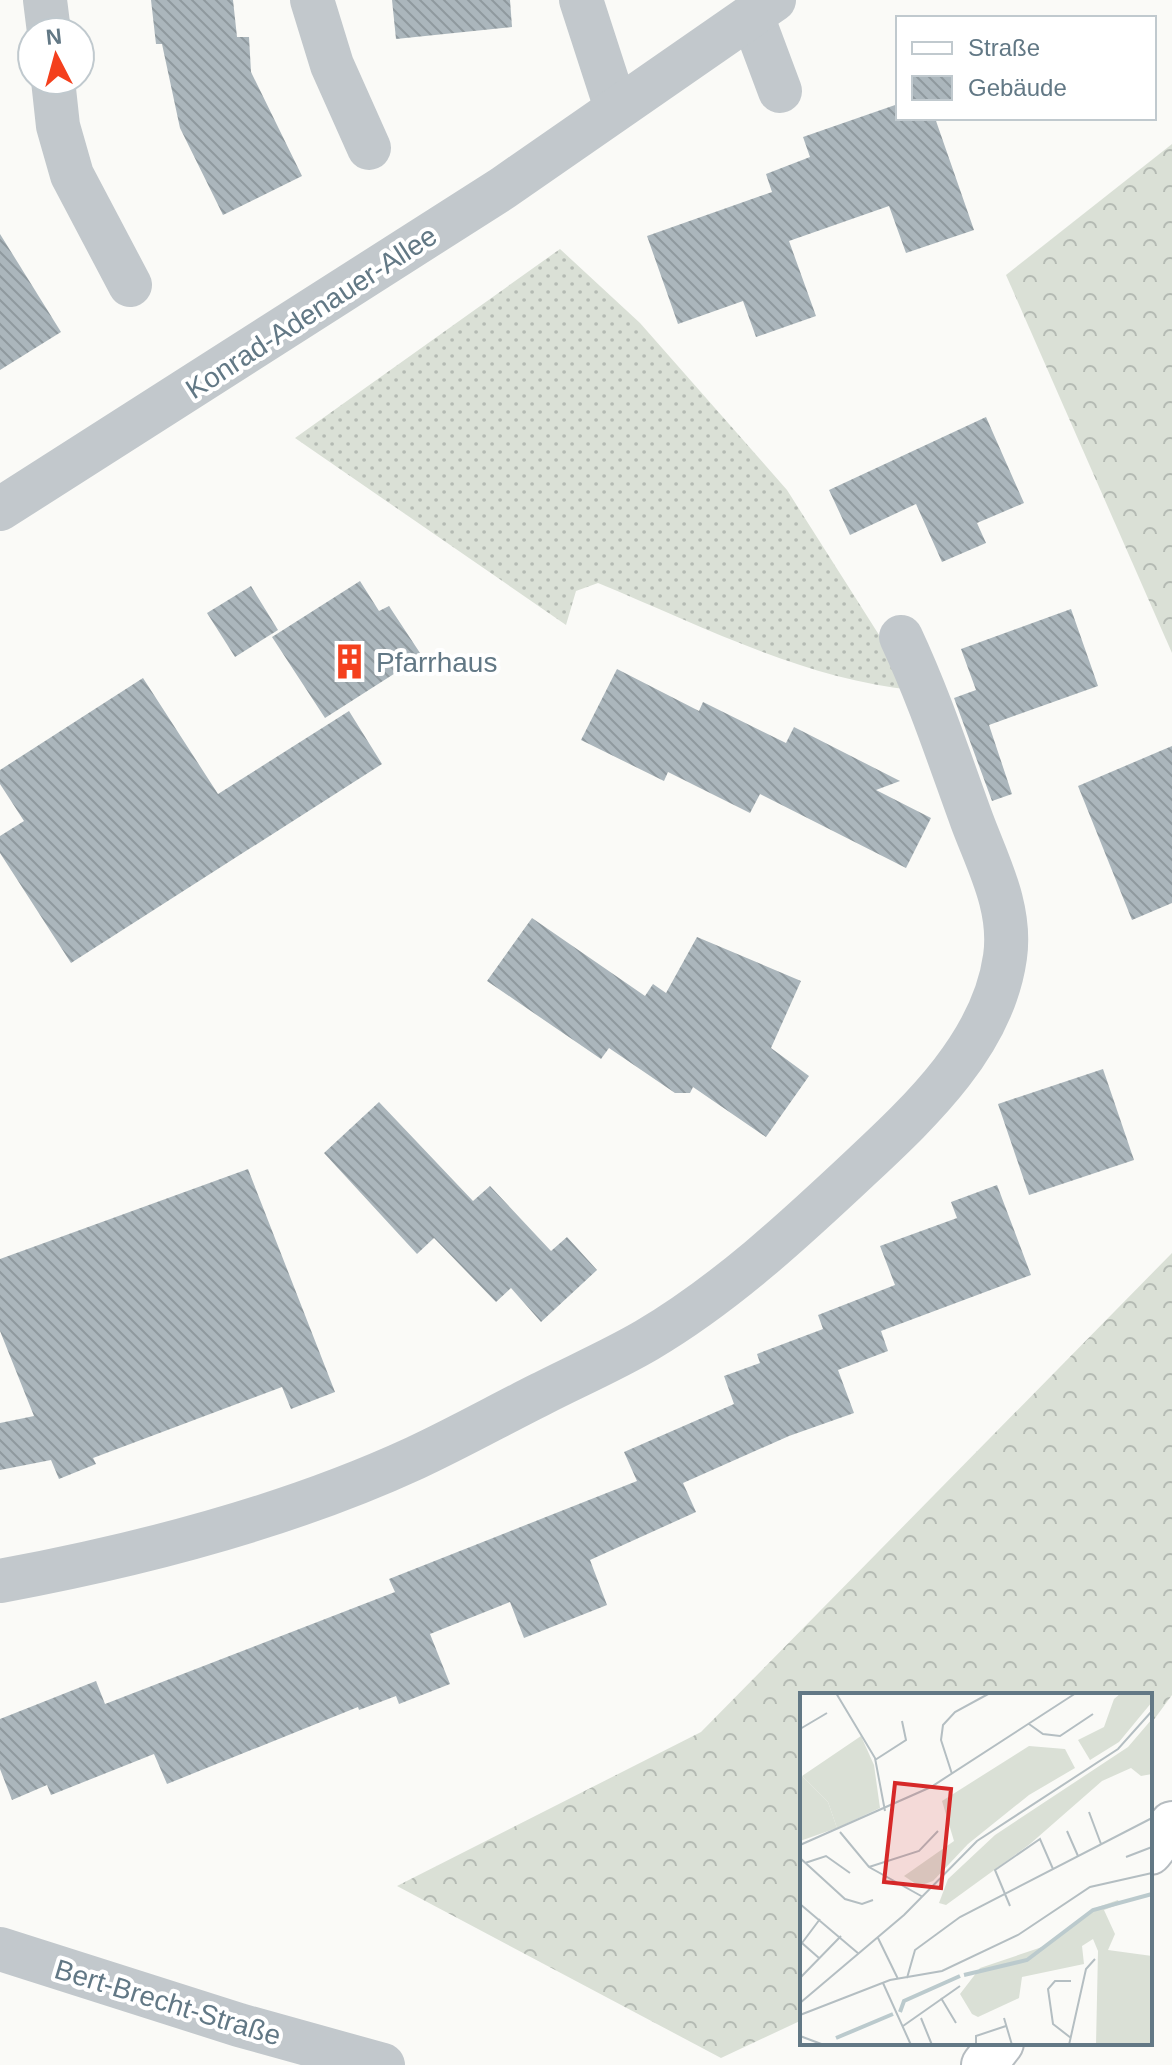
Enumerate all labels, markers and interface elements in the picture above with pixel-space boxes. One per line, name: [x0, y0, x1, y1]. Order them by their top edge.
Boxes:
north arrow: [16, 16, 96, 96]
legend: [896, 16, 1156, 120]
text: N: [45, 23, 63, 50]
text: Straße: [968, 34, 1040, 61]
text: Gebäude: [968, 74, 1067, 101]
street label: Konrad-Adenauer-Allee: [180, 220, 442, 405]
building icon: Pfarrhaus: [331, 643, 369, 681]
place label: Pfarrhaus: [376, 647, 497, 678]
inset map: [800, 1693, 1152, 2045]
street label: Bert-Brecht-Straße: [51, 1953, 285, 2052]

